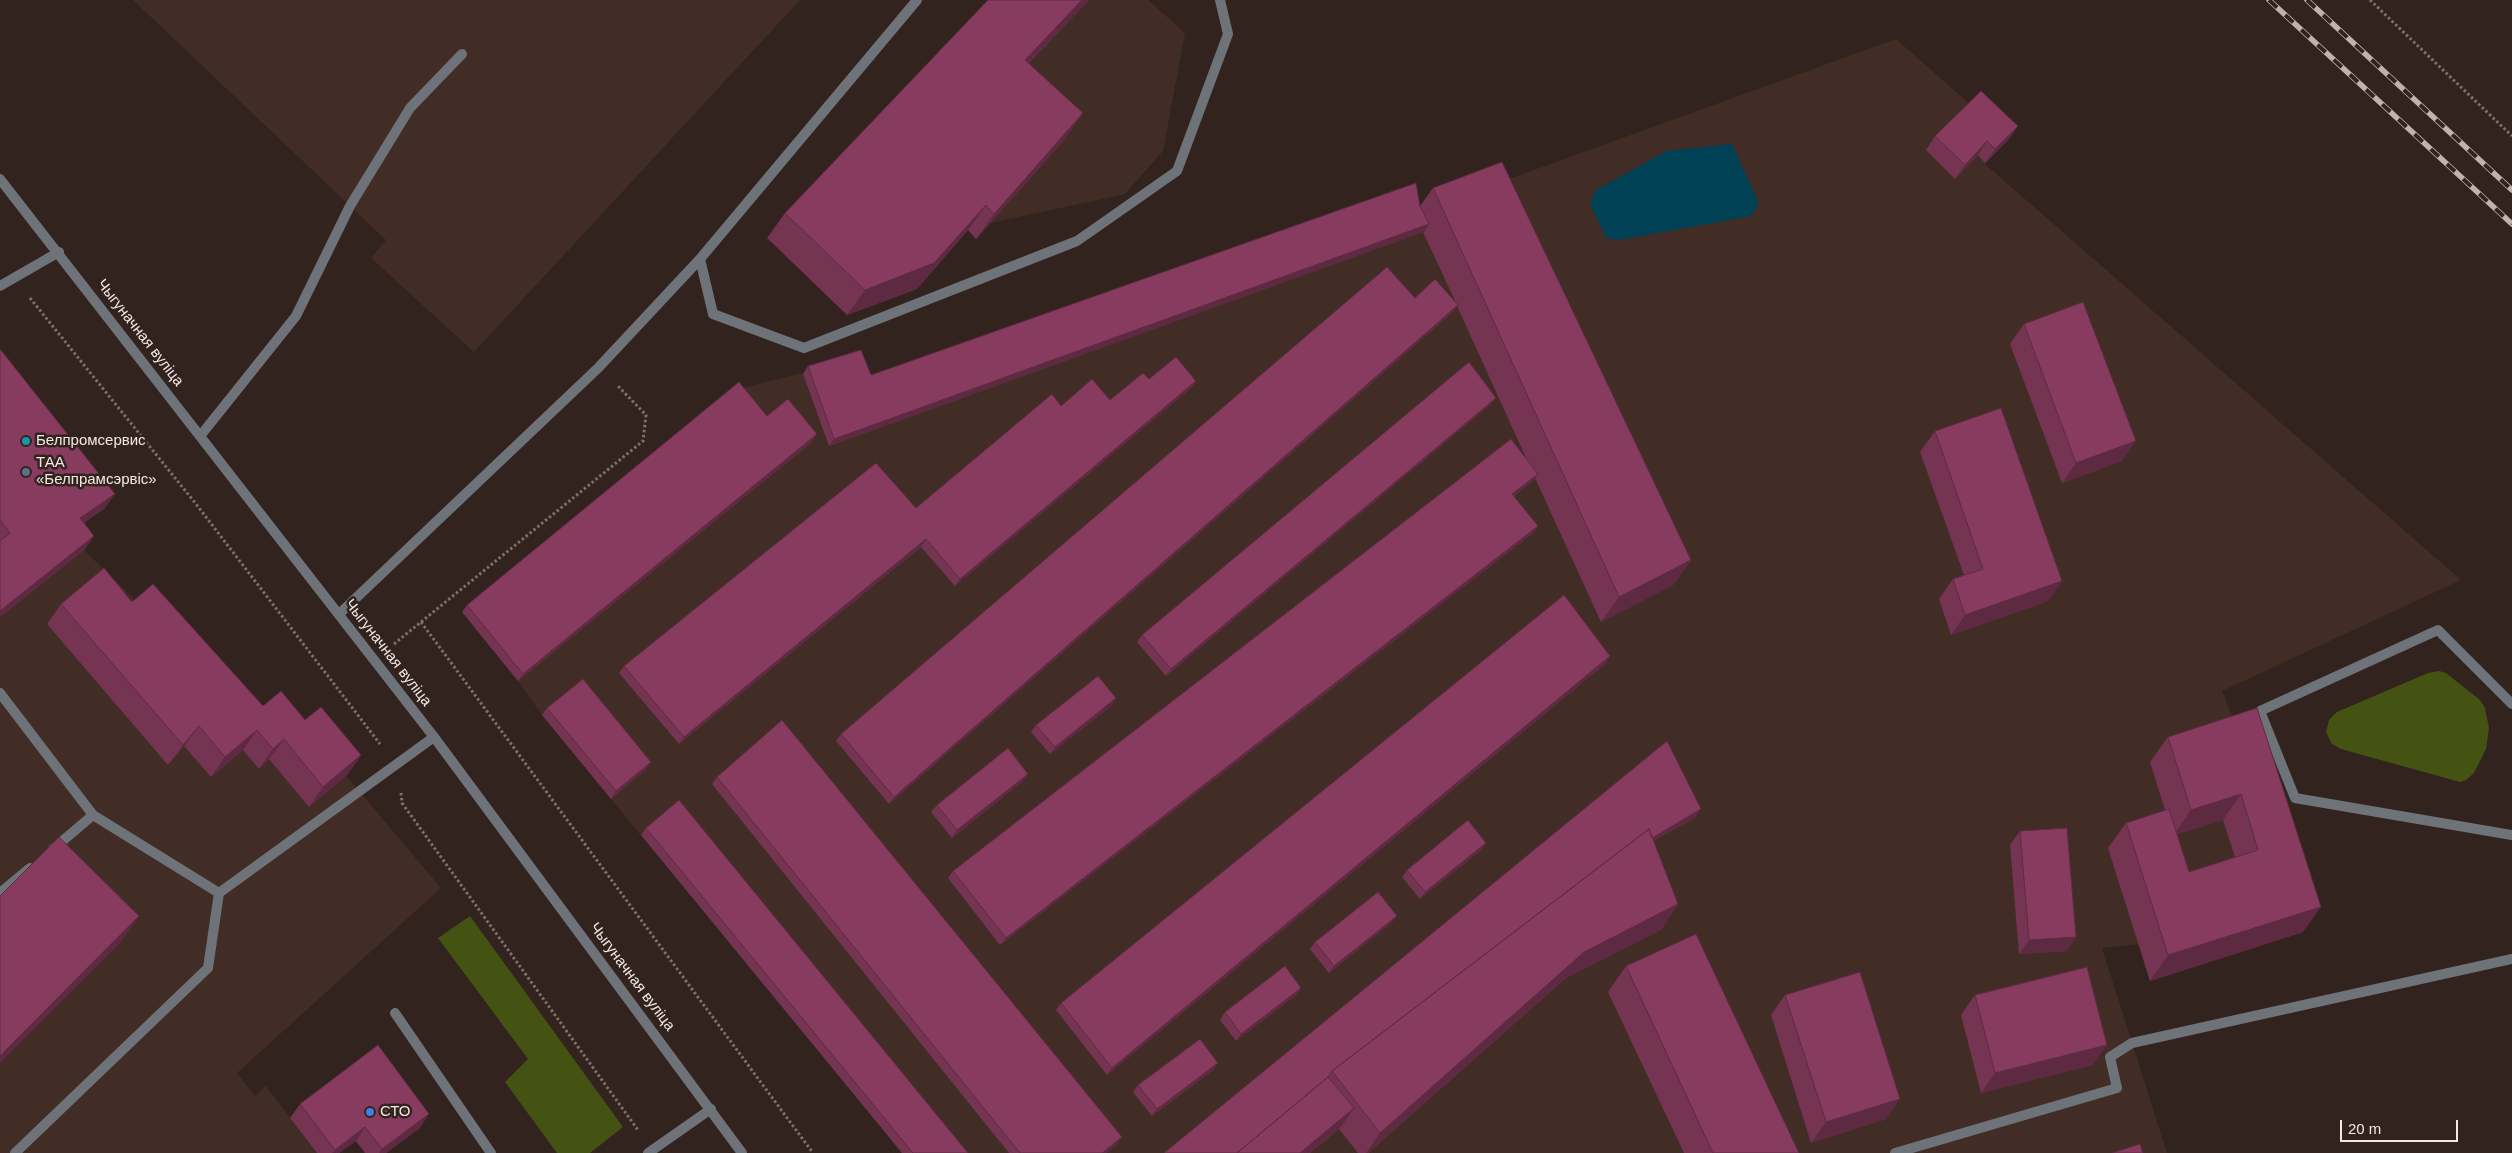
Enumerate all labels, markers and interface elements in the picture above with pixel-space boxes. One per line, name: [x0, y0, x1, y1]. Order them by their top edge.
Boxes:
street label: Чыгуначная вуліца: [93, 276, 187, 390]
place label: Белпромсервис: [36, 432, 146, 450]
marker: Белпромсервис: [20, 435, 32, 447]
place label: ТАА «Белпрамсэрвіс»: [36, 454, 157, 489]
marker: ТАА «Белпрамсэрвіс»: [20, 466, 32, 478]
street label: Чыгуначная вуліца: [341, 596, 435, 710]
street label: Чыгуначная вуліца: [586, 919, 678, 1035]
place label: СТО: [380, 1103, 410, 1121]
marker: СТО: [364, 1106, 376, 1118]
scale bar: [2342, 1110, 2460, 1142]
text: 20 m: [2348, 1120, 2381, 1137]

